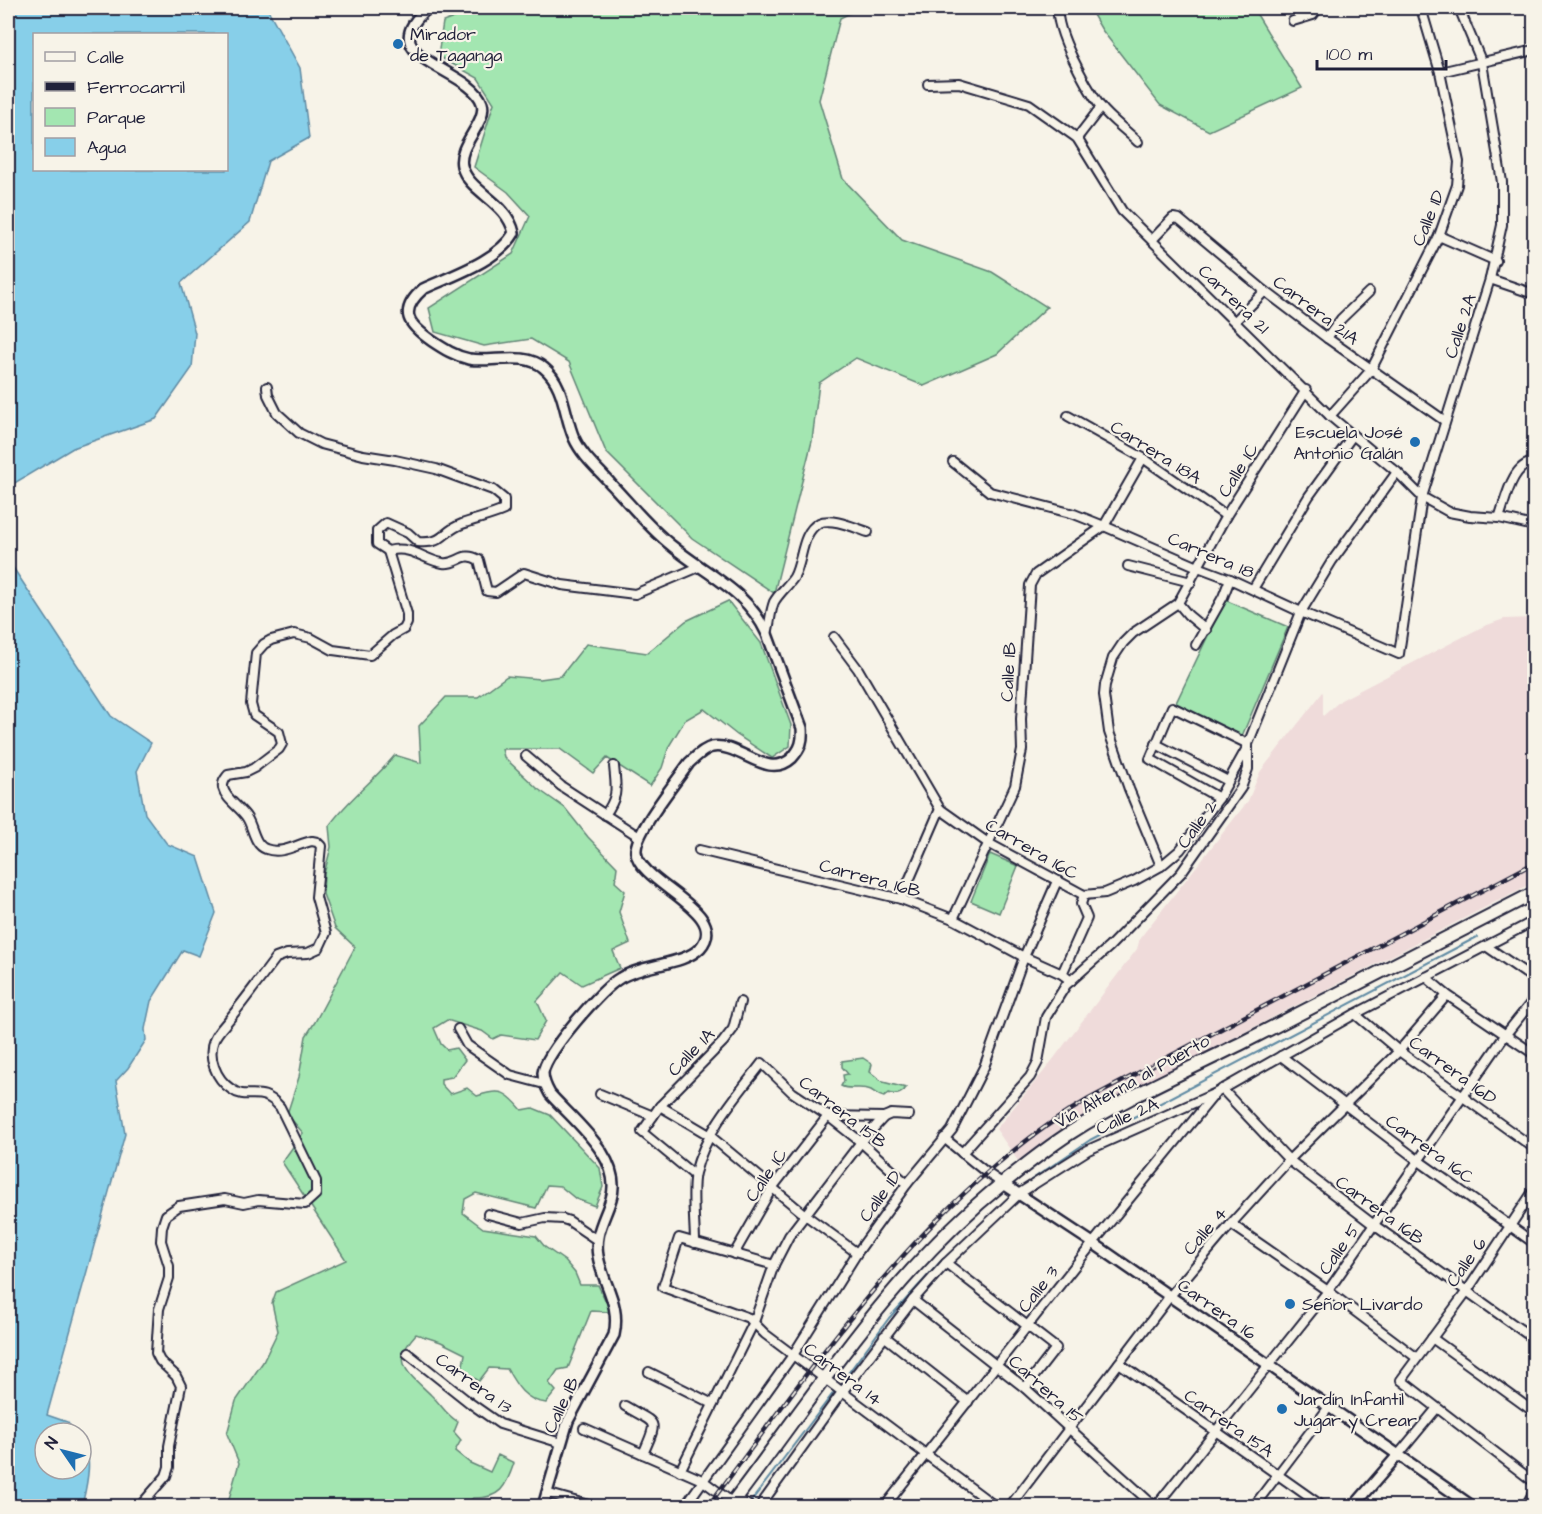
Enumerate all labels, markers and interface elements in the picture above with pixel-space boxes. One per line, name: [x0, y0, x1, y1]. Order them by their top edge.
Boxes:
place label: Mirador de Taganga: [410, 22, 502, 69]
legend: [33, 33, 228, 171]
scale bar: [1317, 33, 1446, 71]
marker: Mirador de Taganga: [391, 37, 405, 51]
text: 100 m: [1326, 42, 1372, 67]
text: Calle: [87, 45, 125, 70]
text: Ferrocarril: [87, 75, 185, 100]
text: Parque: [87, 105, 146, 130]
text: Agua: [87, 135, 126, 161]
street label: Calle 1D: [1406, 186, 1451, 250]
street label: Carrera 21: [1192, 259, 1275, 340]
street label: Carrera 21A: [1267, 270, 1364, 351]
street label: Calle 2A: [1438, 290, 1483, 362]
street label: Carrera 18A: [1105, 414, 1207, 491]
place label: Escuela José Antonio Galán: [1293, 420, 1403, 466]
marker: Escuela José Antonio Galán: [1408, 435, 1422, 449]
street label: Calle 1C: [1212, 438, 1265, 502]
street label: Carrera 18: [1164, 526, 1258, 585]
street label: Calle 1B: [994, 641, 1023, 702]
street label: Calle 2: [1171, 794, 1224, 854]
street label: Carrera 16C: [980, 813, 1083, 886]
street label: Carrera 16B: [816, 853, 924, 904]
street label: Calle 1A: [662, 1022, 721, 1082]
street label: Vía Alterna al Puerto: [1050, 1028, 1214, 1135]
street label: Carrera 16D: [1404, 1030, 1502, 1111]
street label: Carrera 15B: [793, 1070, 892, 1155]
street label: Calle 2A: [1092, 1091, 1163, 1141]
street label: Carrera 16C: [1380, 1109, 1479, 1190]
street label: Calle 1C: [739, 1143, 794, 1207]
street label: Calle 1D: [853, 1165, 908, 1227]
street label: Carrera 16B: [1330, 1170, 1429, 1251]
street label: Calle 4: [1177, 1202, 1233, 1261]
street label: Calle 5: [1313, 1218, 1366, 1280]
street label: Calle 6: [1440, 1232, 1493, 1292]
street label: Calle 3: [1012, 1260, 1065, 1318]
street label: Carrera 16: [1172, 1273, 1261, 1346]
place label: Señor Livardo: [1302, 1292, 1423, 1317]
marker: Señor Livardo: [1283, 1297, 1297, 1311]
street label: Carrera 14: [798, 1337, 887, 1412]
street label: Carrera 13: [430, 1347, 517, 1420]
street label: Carrera 15: [1003, 1349, 1089, 1430]
street label: Calle 1B: [538, 1373, 585, 1438]
street label: Carrera 15A: [1179, 1383, 1279, 1464]
place label: Jardín Infantil Jugar y Crear: [1294, 1387, 1417, 1434]
marker: Jardín Infantil Jugar y Crear: [1275, 1402, 1289, 1416]
north arrow: [33, 1421, 93, 1481]
text: N: [40, 1433, 63, 1453]

